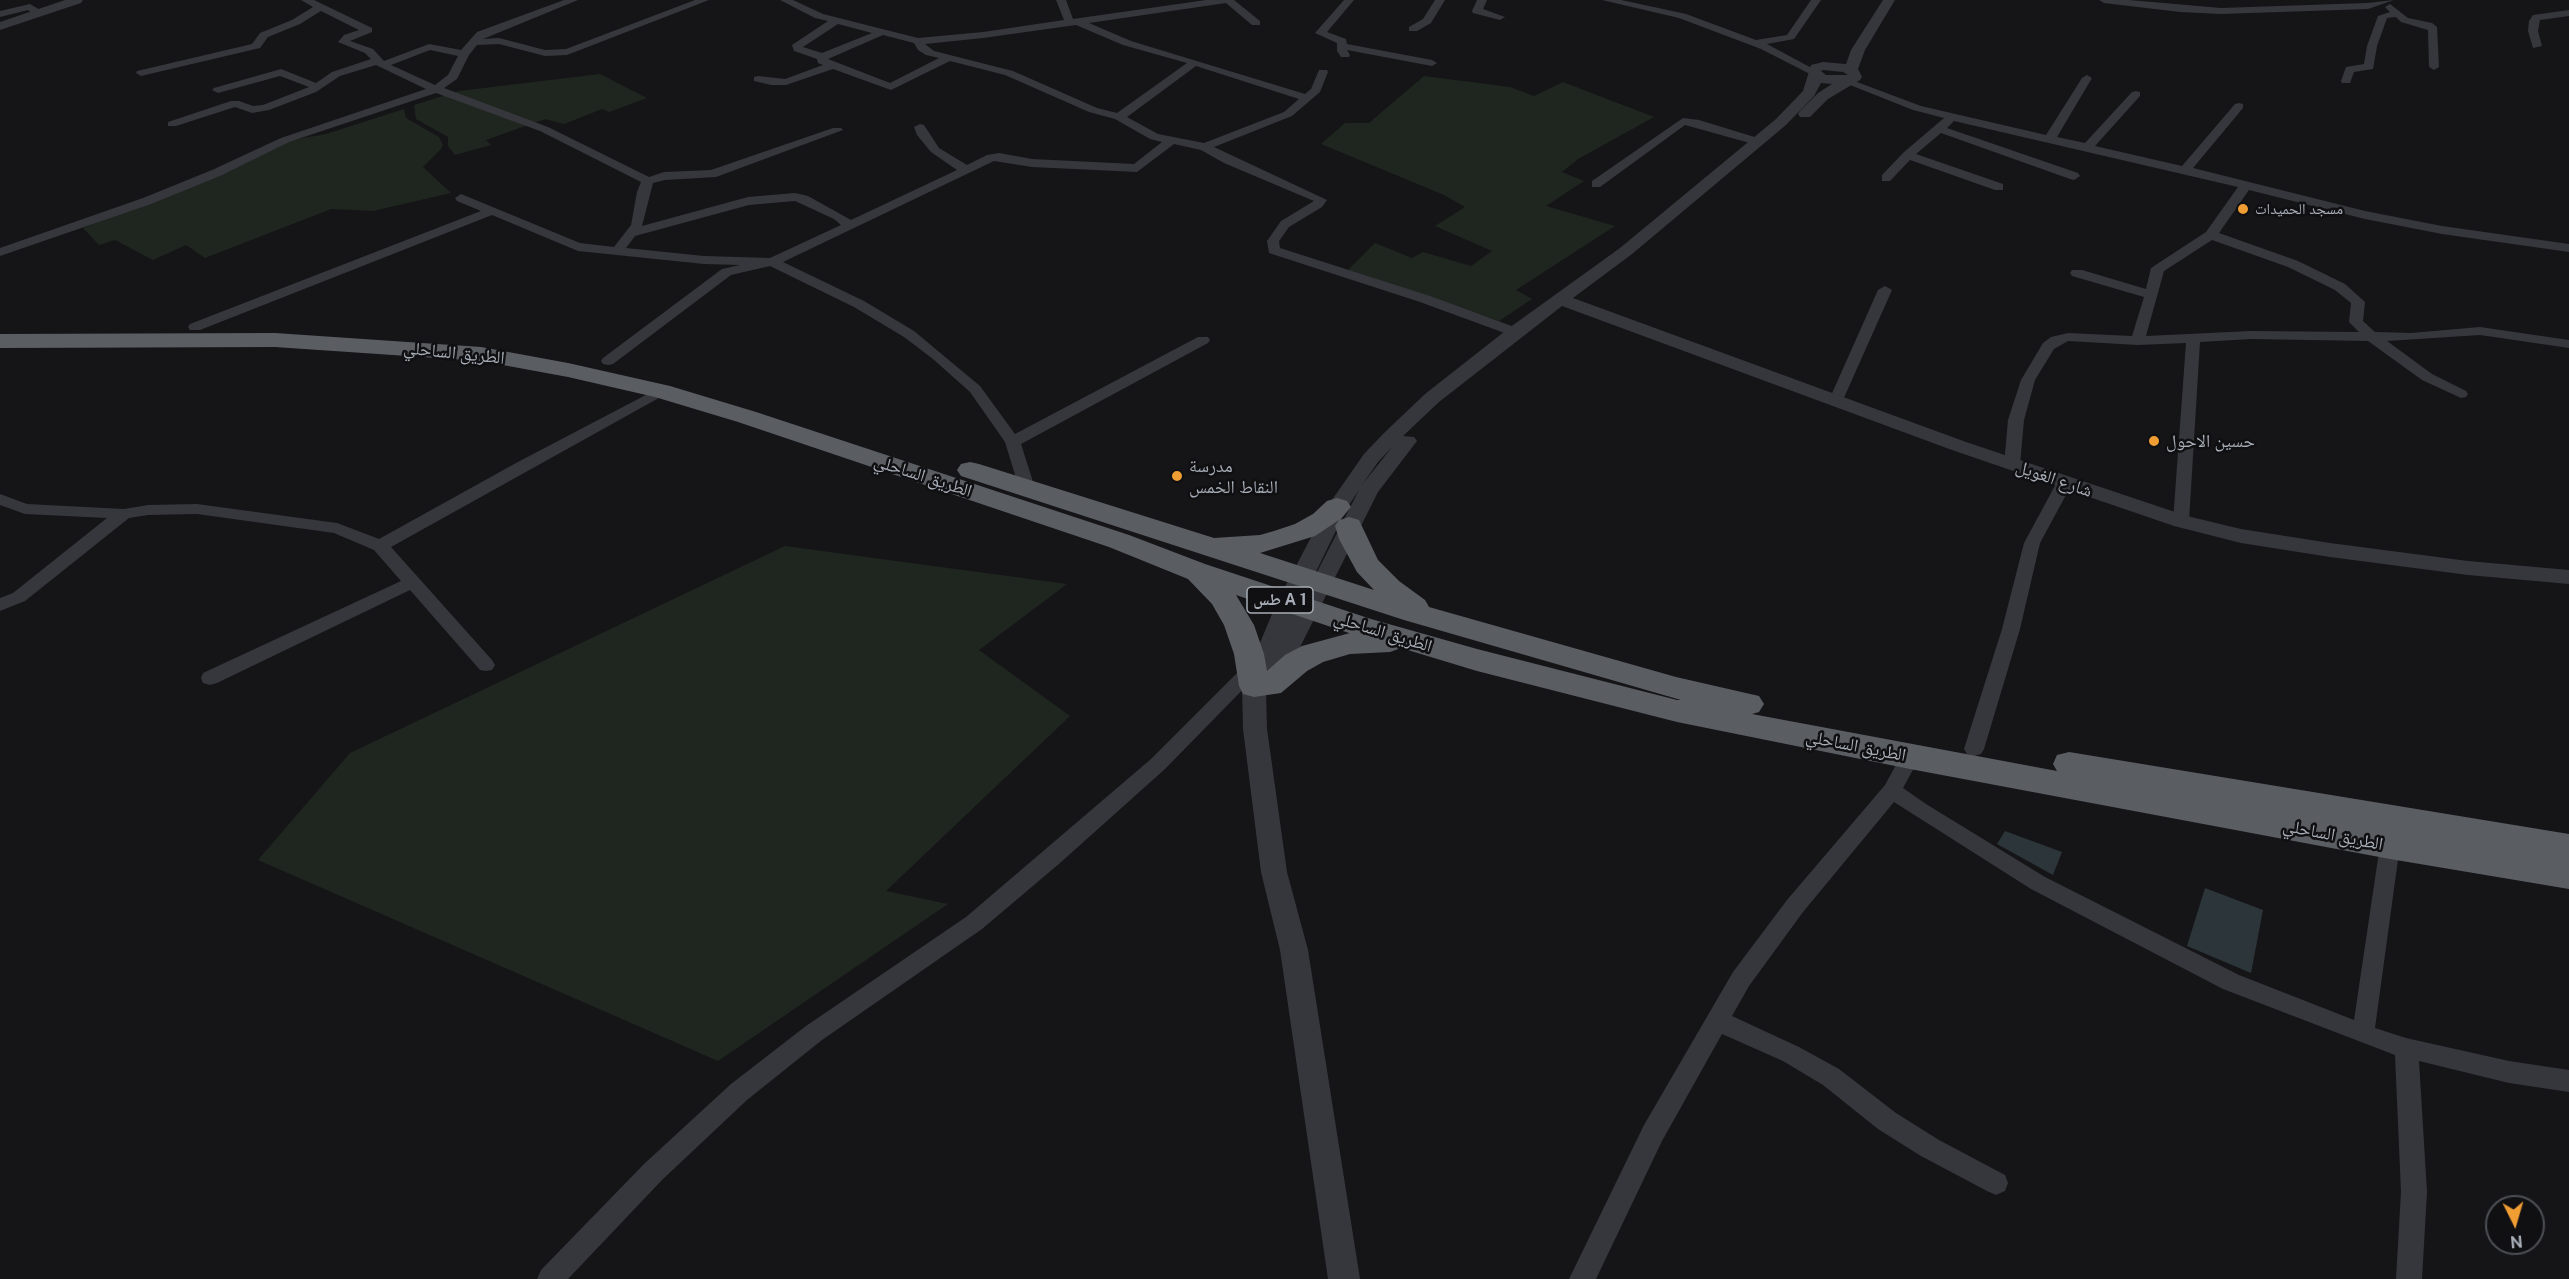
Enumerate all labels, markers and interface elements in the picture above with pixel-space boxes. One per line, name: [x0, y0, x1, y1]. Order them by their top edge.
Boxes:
place label: مسجد الحميدات: [2255, 200, 2343, 218]
marker: مسجد الحميدات: [2236, 202, 2250, 216]
street label: الطريق الساحلي: [402, 337, 506, 369]
place label: حسين الاحول: [2166, 430, 2255, 452]
marker: حسين الاحول: [2147, 434, 2161, 448]
street label: الطريق الساحلي: [871, 450, 975, 502]
place label: مدرسة النقاط الخمس: [1189, 455, 1278, 498]
street label: شارع الغويل: [2013, 456, 2095, 502]
marker: مدرسة النقاط الخمس: [1170, 469, 1184, 483]
road number: طس A 1: [1247, 587, 1313, 613]
street label: الطريق الساحلي: [1331, 607, 1435, 657]
street label: الطريق الساحلي: [1804, 726, 1908, 766]
street label: الطريق الساحلي: [2281, 815, 2385, 855]
north arrow: [2485, 1195, 2545, 1255]
text: N: [2509, 1231, 2524, 1251]

